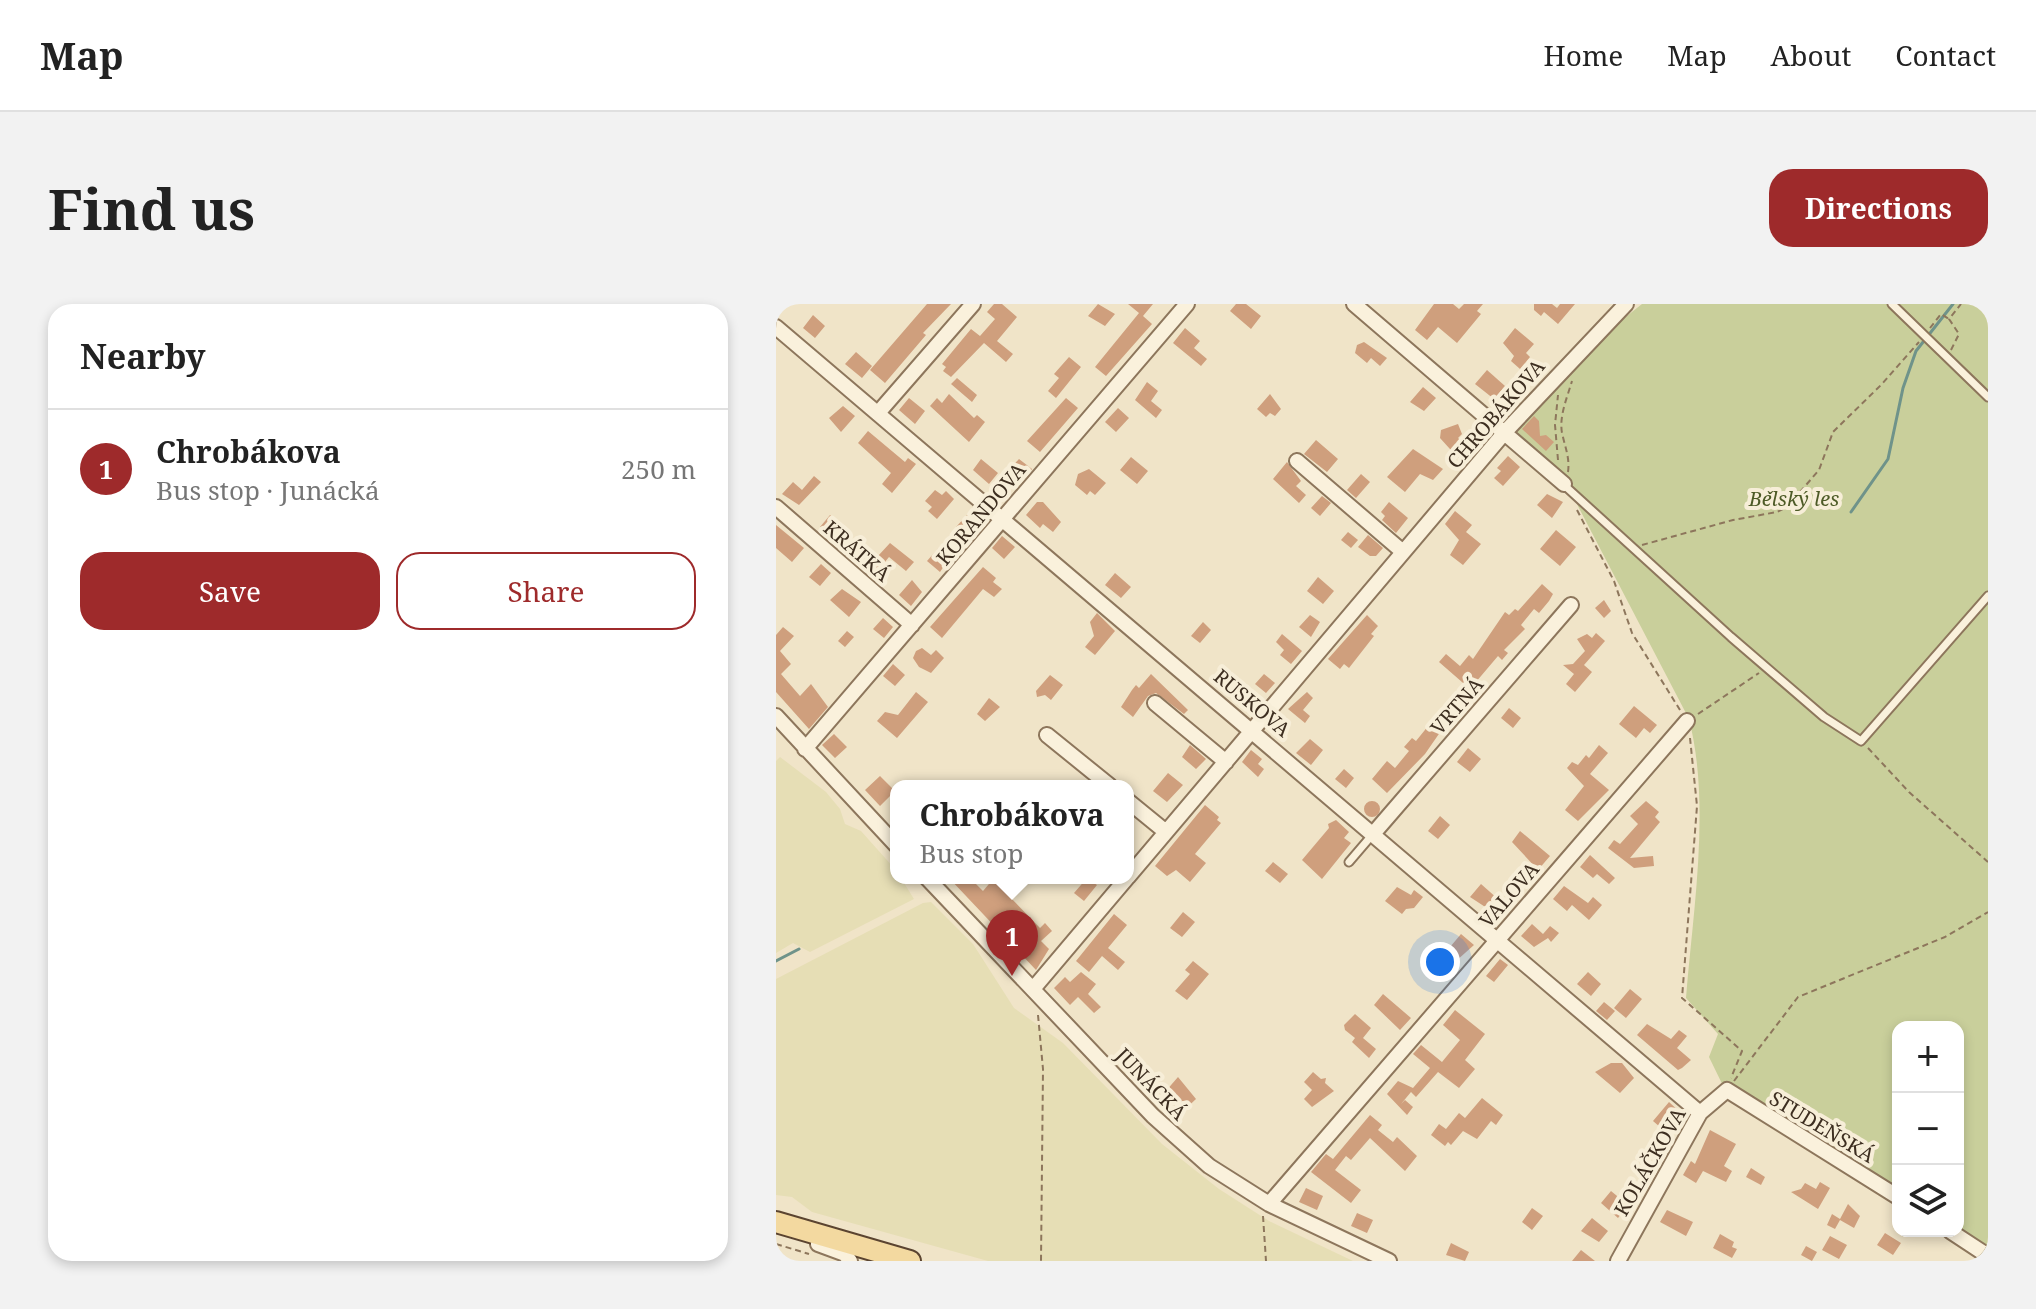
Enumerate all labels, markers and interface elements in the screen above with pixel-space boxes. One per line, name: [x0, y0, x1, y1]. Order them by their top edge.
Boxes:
text: Map: [40, 29, 124, 81]
text: Home: [1544, 36, 1623, 74]
text: Map: [1667, 36, 1727, 74]
text: About: [1771, 36, 1851, 74]
text: Contact: [1895, 36, 1996, 74]
button: Directions: [1769, 169, 1988, 247]
text: Find us: [48, 170, 255, 246]
text: Nearby: [80, 333, 206, 379]
street label: CHROBÁKOVA: [1441, 353, 1551, 474]
text: Chrobákova: [156, 431, 341, 472]
text: 1: [99, 451, 113, 487]
text: 250 m: [621, 451, 696, 487]
street label: KORANDOVA: [930, 456, 1032, 571]
text: Bus stop · Junácká: [156, 472, 380, 508]
park label: Bělský les: [1748, 485, 1839, 512]
street label: KRÁTKÁ: [818, 514, 897, 588]
button: Save: [80, 552, 380, 630]
button: Share: [396, 552, 696, 630]
street label: RUSKOVA: [1208, 663, 1297, 743]
street label: VRTNÁ: [1424, 671, 1490, 740]
popup: [890, 780, 1134, 884]
text: Chrobákova: [920, 794, 1104, 835]
text: Bus stop: [920, 835, 1023, 871]
street label: VALOVA: [1473, 855, 1545, 933]
pin: 1: [986, 910, 1038, 976]
your location: [1420, 942, 1460, 982]
map controls: [1892, 1021, 1964, 1237]
button: +: [1892, 1021, 1964, 1093]
street label: JUNÁCKÁ: [1109, 1041, 1193, 1126]
street label: STUDEŇSKÁ: [1765, 1085, 1881, 1169]
button: −: [1892, 1093, 1964, 1165]
street label: KOLÁČKOVA: [1608, 1102, 1692, 1221]
button: layers: [1892, 1165, 1964, 1237]

